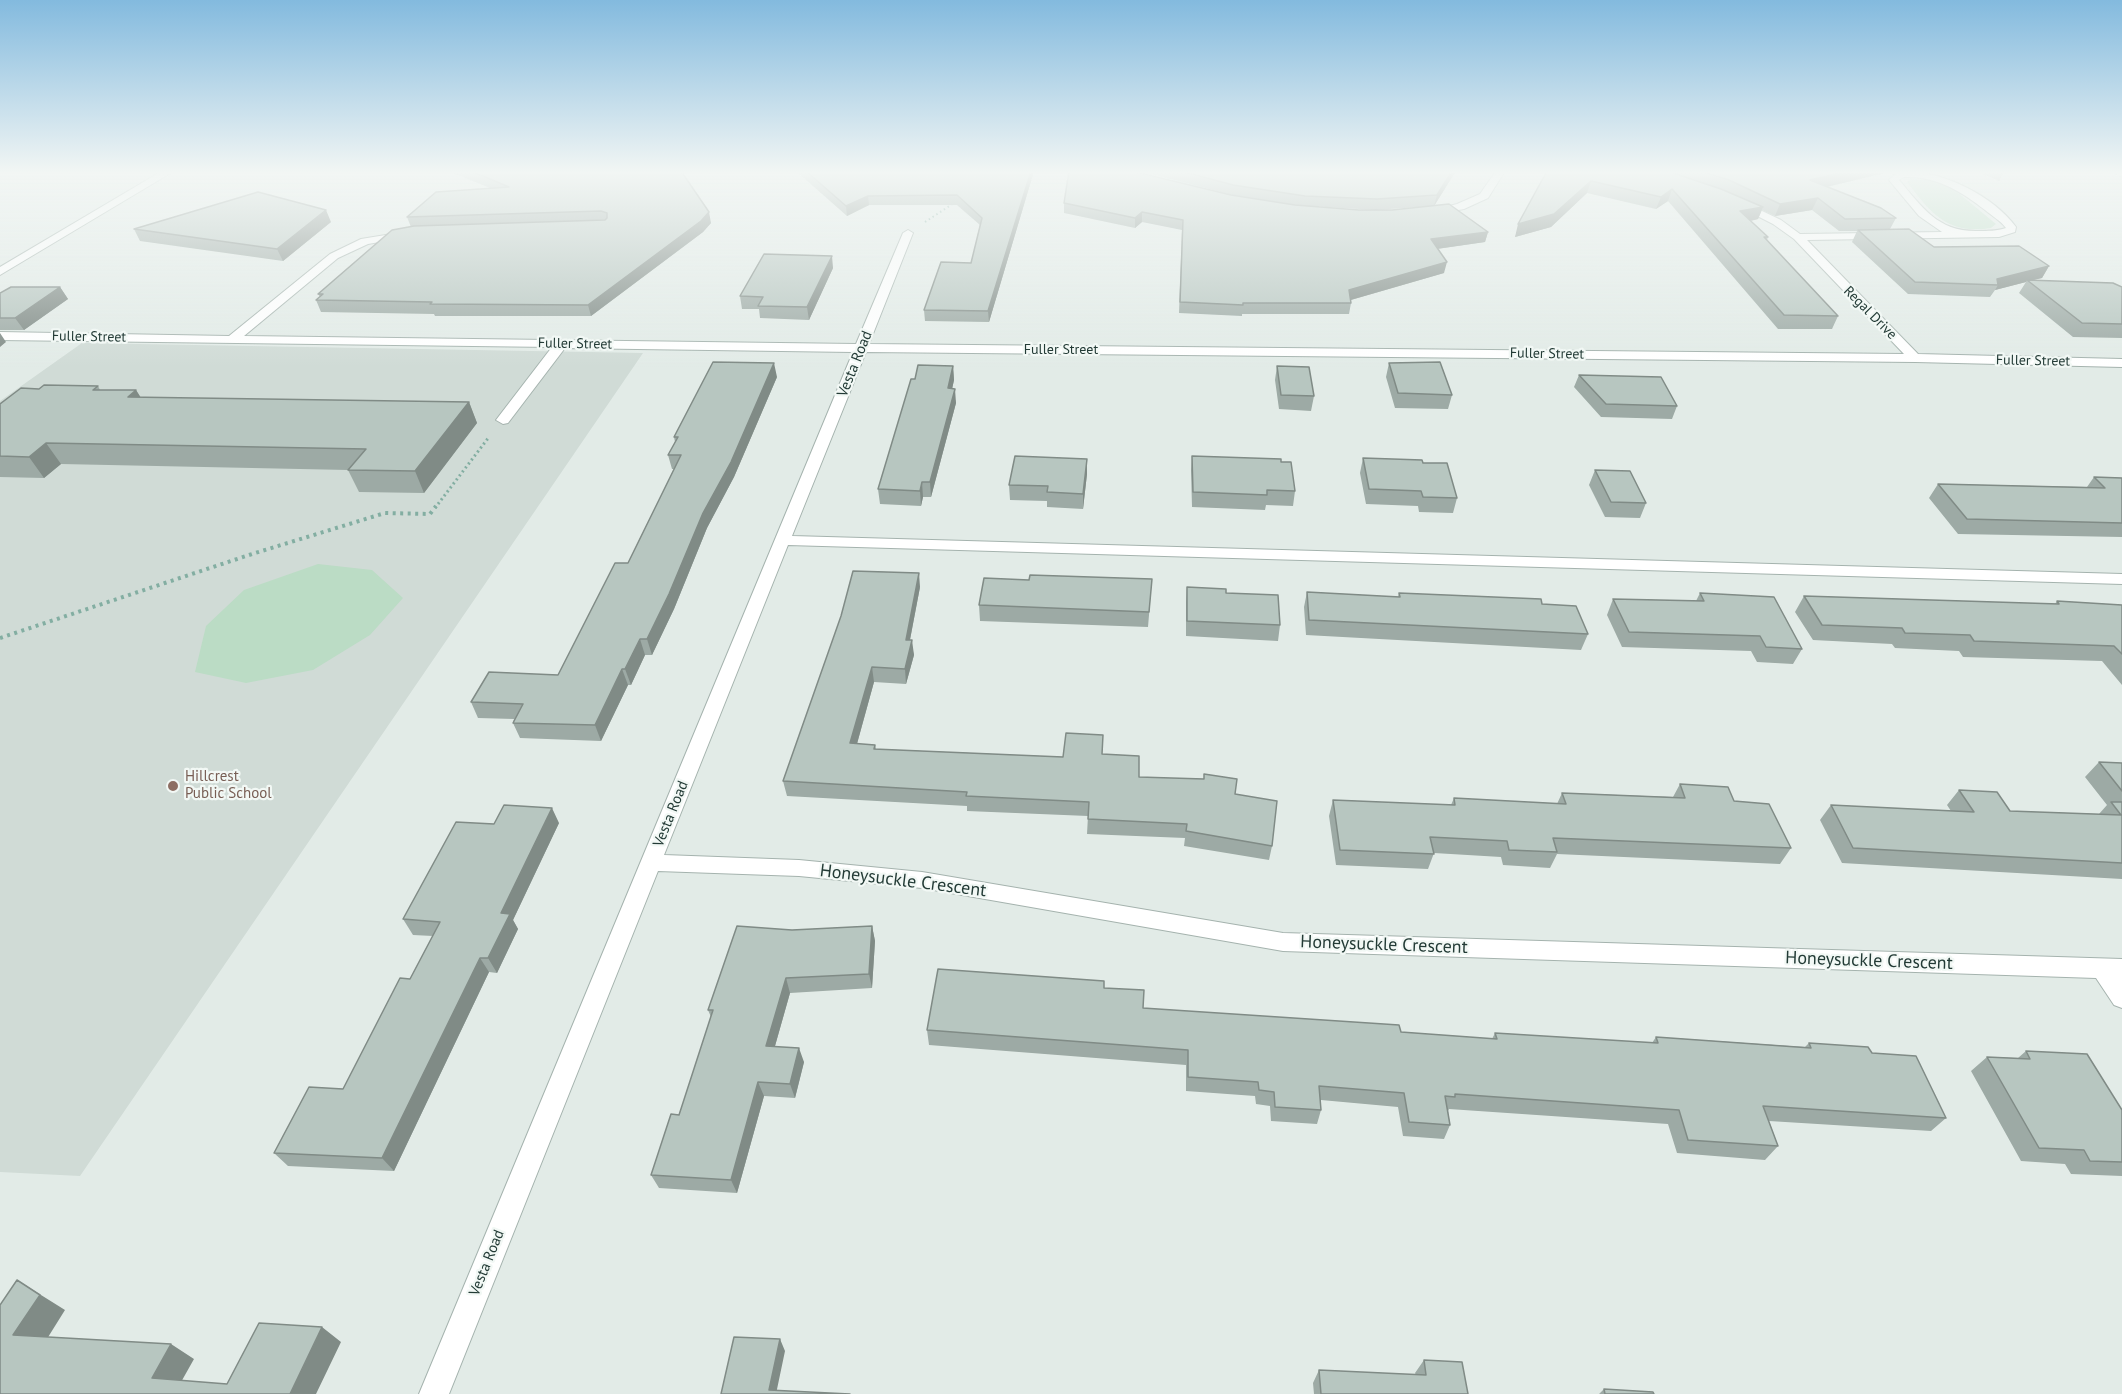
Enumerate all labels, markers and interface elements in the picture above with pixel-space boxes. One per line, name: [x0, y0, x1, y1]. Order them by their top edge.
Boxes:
street label: Regal Drive: [1840, 283, 1900, 343]
street label: Fuller Street: [52, 328, 126, 346]
street label: Vesta Road: [834, 328, 876, 400]
street label: Fuller Street: [538, 335, 612, 353]
street label: Fuller Street: [1024, 342, 1098, 358]
street label: Fuller Street: [1510, 345, 1584, 363]
street label: Fuller Street: [1996, 352, 2070, 370]
place label: Hillcrest Public School: [185, 768, 272, 803]
street label: Vesta Road: [650, 778, 692, 850]
marker: Hillcrest Public School: [166, 779, 180, 793]
street label: Honeysuckle Crescent: [819, 860, 987, 902]
street label: Honeysuckle Crescent: [1300, 931, 1468, 959]
street label: Honeysuckle Crescent: [1785, 947, 1953, 975]
street label: Vesta Road: [466, 1227, 508, 1299]

